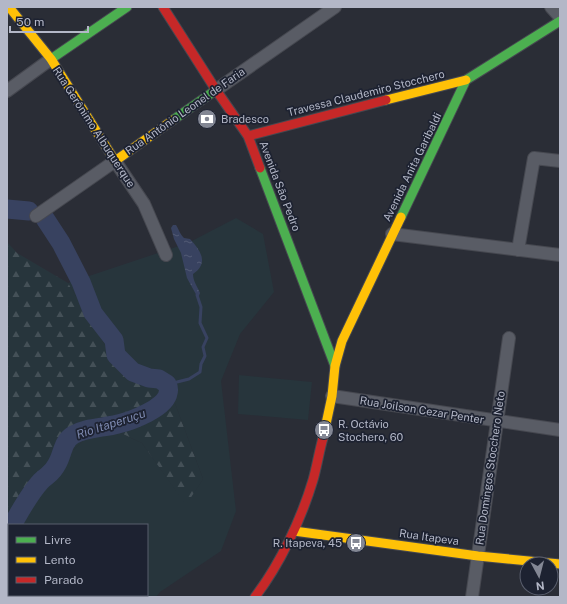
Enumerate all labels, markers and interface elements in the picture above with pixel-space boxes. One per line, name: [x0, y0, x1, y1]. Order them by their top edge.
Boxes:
scale bar: [10, 8, 88, 34]
text: 50 m: [16, 15, 44, 29]
street label: Rua Gerônimo Albuquerque: [50, 64, 138, 190]
street label: Rua Antônio Leonel de Faria: [123, 65, 247, 157]
street label: Travessa Claudemiro Stocchero: [286, 68, 446, 118]
bank icon: Bradesco: [196, 108, 218, 130]
street label: Avenida Anita Garibaldi: [380, 111, 444, 223]
place label: Bradesco: [221, 113, 269, 125]
street label: Avenida São Pedro: [257, 139, 303, 233]
street label: Rua Domingos Stocchero Neto: [473, 390, 507, 546]
street label: Rua Joilson Cezar Penter: [359, 394, 485, 426]
water label: Rio Itaperuçu: [75, 406, 148, 442]
place label: R. Octávio Stochero, 60: [338, 418, 403, 443]
bus stop icon: R. Octávio Stochero, 60: [313, 419, 335, 441]
legend: [8, 524, 148, 596]
street label: Rua Itapeva: [398, 527, 460, 547]
bus stop icon: R. Itapeva, 45: [345, 532, 367, 554]
text: Livre: [44, 533, 72, 547]
place label: R. Itapeva, 45: [273, 537, 342, 549]
text: Lento: [44, 553, 76, 567]
north arrow: [519, 556, 559, 596]
text: Parado: [44, 573, 83, 587]
text: N: [535, 579, 545, 592]

